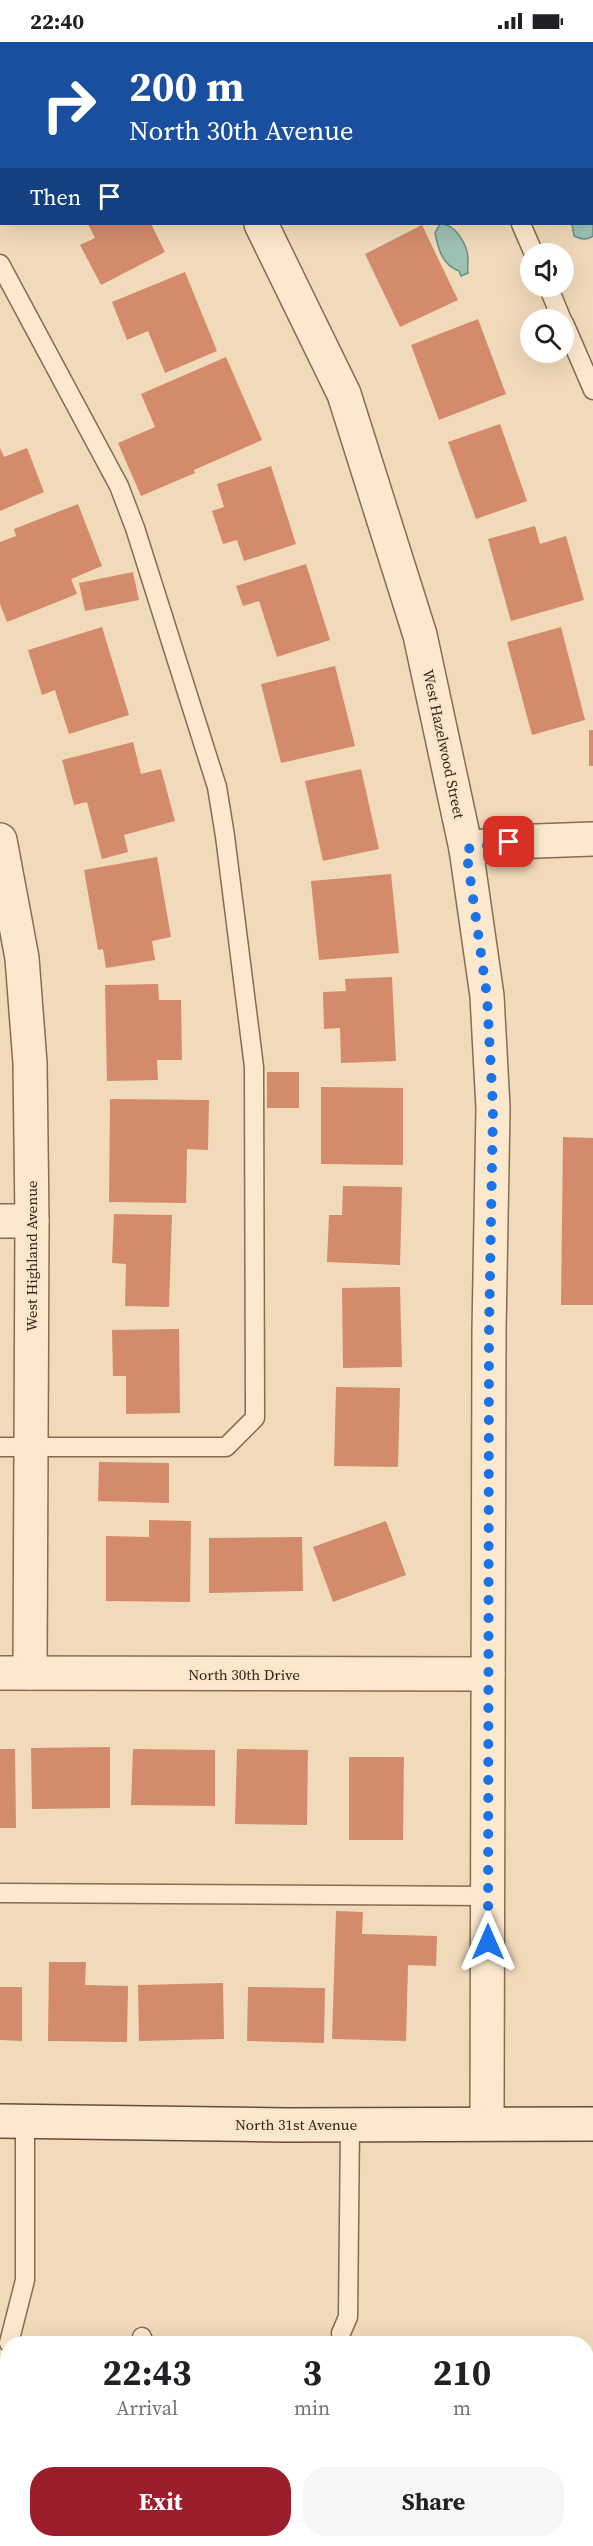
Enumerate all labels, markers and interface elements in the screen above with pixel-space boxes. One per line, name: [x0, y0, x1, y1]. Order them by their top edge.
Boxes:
text: 22:40: [30, 6, 84, 36]
text: 200 m: [129, 57, 244, 115]
icon: right: [30, 66, 108, 144]
text: North 30th Avenue: [129, 112, 354, 149]
icon: arrive: [93, 180, 126, 213]
text: Then: [30, 182, 81, 212]
map controls: [520, 243, 574, 363]
button: sound: [520, 243, 574, 297]
button: search: [520, 309, 574, 363]
street label: West Hazelwood Street: [418, 667, 470, 821]
pin: [483, 816, 534, 867]
icon: arrive: [492, 825, 525, 858]
street label: West Highland Avenue: [21, 1180, 42, 1332]
street label: North 30th Drive: [188, 1664, 300, 1685]
position arrow: [456, 1910, 520, 1974]
street label: North 31st Avenue: [235, 2114, 357, 2135]
text: 22:43: [103, 2348, 191, 2397]
text: 3: [302, 2348, 322, 2397]
text: 210: [433, 2348, 491, 2397]
text: Arrival: [116, 2394, 178, 2422]
text: min: [294, 2394, 330, 2422]
text: m: [453, 2394, 471, 2422]
button: Exit: [30, 2467, 291, 2536]
button: Share: [303, 2467, 564, 2536]

